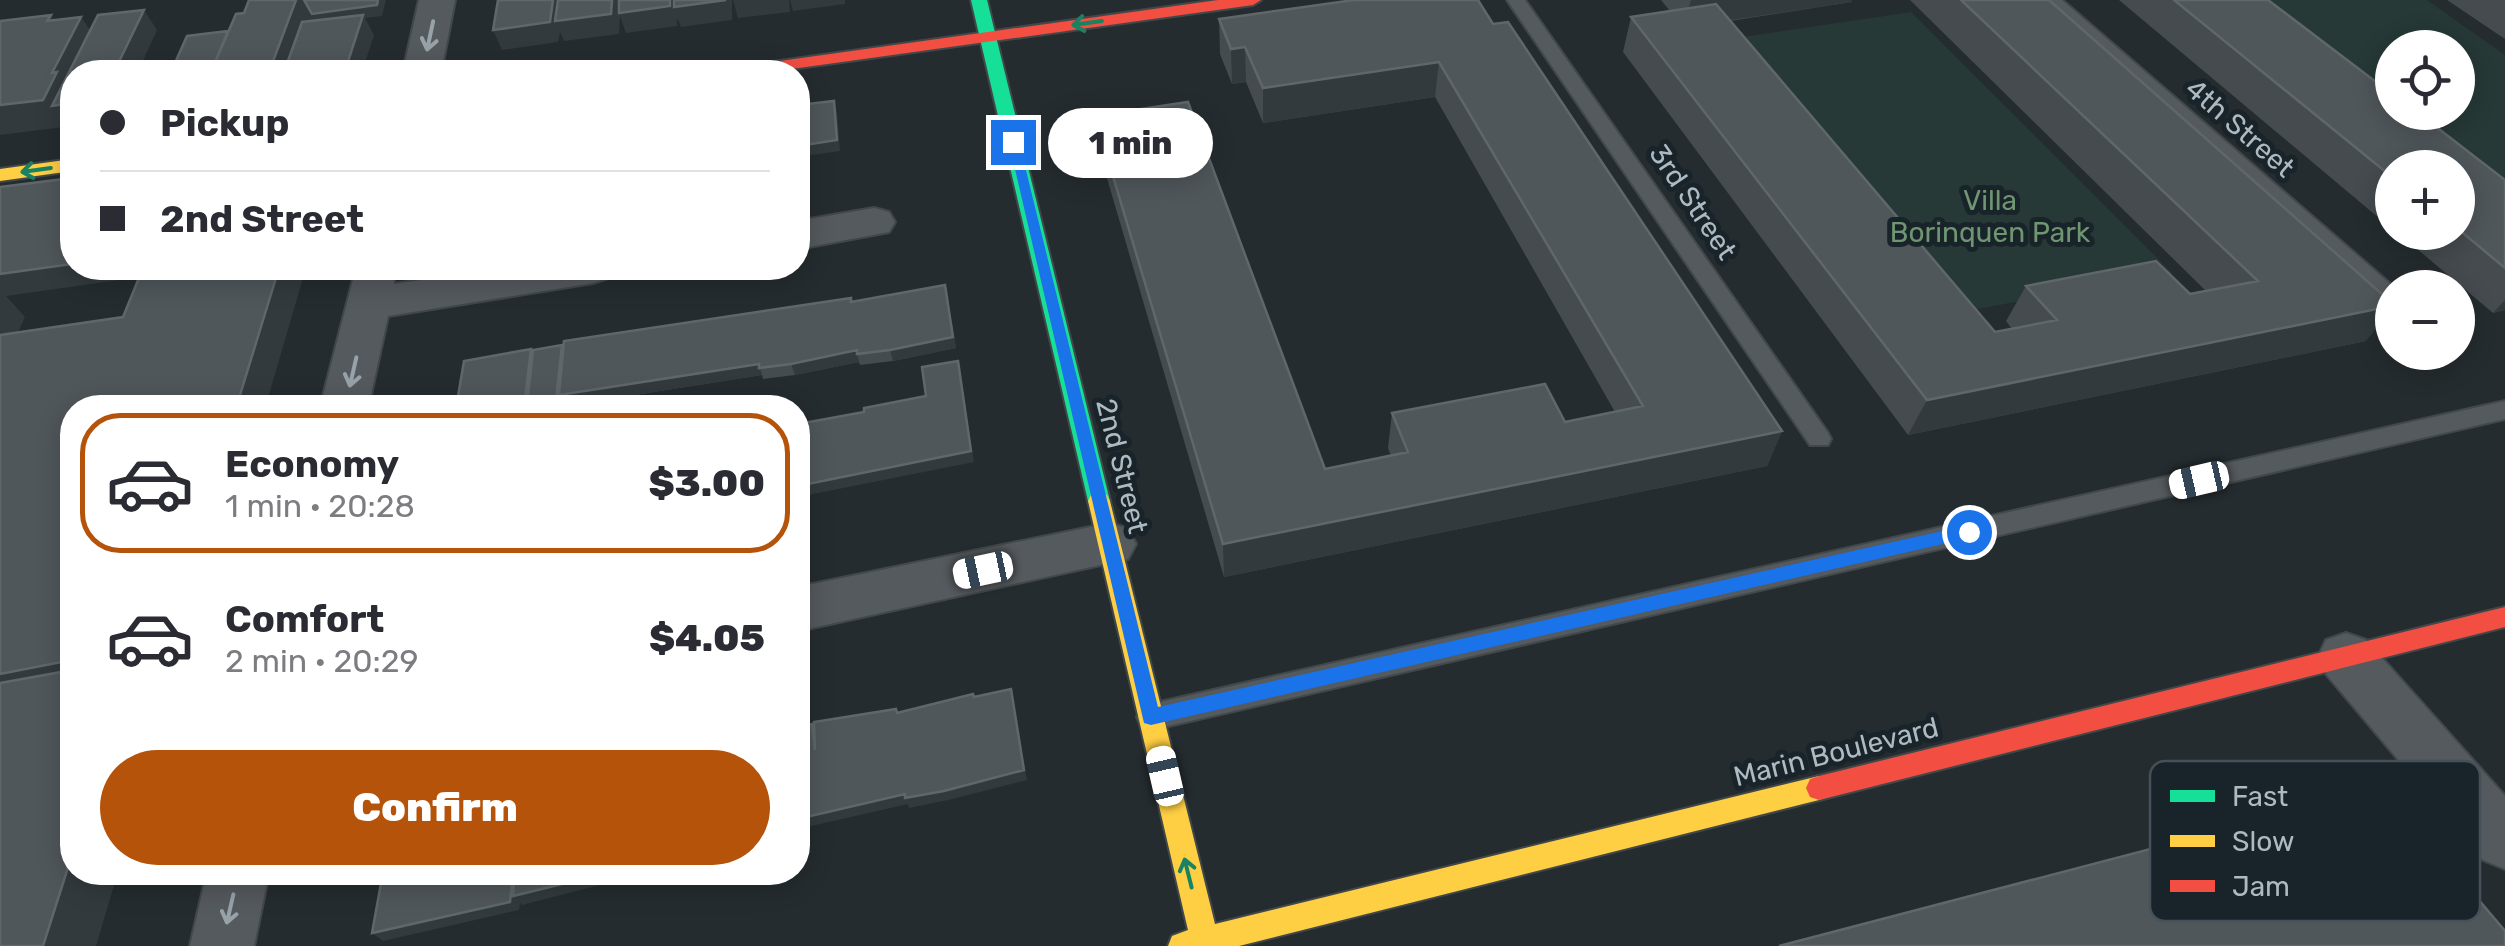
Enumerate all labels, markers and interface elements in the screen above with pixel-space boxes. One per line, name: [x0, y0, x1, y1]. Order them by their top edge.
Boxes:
one-way arrow: [1072, 15, 1104, 33]
one-way arrow: [419, 19, 438, 51]
map controls: [2375, 30, 2475, 370]
button: locate: [2375, 30, 2475, 130]
street label: 4th Street: [2179, 72, 2301, 184]
text: Pickup: [160, 100, 289, 146]
callout: 1 min: [1048, 107, 1213, 177]
route end: [991, 120, 1036, 165]
text: 1 min: [1089, 124, 1172, 162]
street label: 3rd Street: [1643, 138, 1744, 266]
button: +: [2375, 150, 2475, 250]
one-way arrow: [21, 162, 53, 180]
park label: Villa Borinquen Park: [1890, 184, 2091, 249]
text: 2nd Street: [160, 196, 364, 242]
button: −: [2375, 270, 2475, 370]
one-way arrow: [342, 355, 361, 387]
street label: 2nd Street: [1089, 395, 1155, 537]
icon: car: [105, 438, 195, 528]
text: Economy: [225, 441, 399, 487]
car: [2166, 459, 2232, 501]
text: $3.00: [649, 460, 765, 506]
text: 1 min · 20:28: [225, 487, 415, 525]
route start: [1947, 510, 1992, 555]
car: [951, 549, 1015, 591]
icon: car: [105, 593, 195, 683]
text: Comfort: [225, 596, 384, 642]
text: $4.05: [649, 615, 765, 661]
text: 2 min · 20:29: [225, 642, 419, 680]
street label: Marin Boulevard: [1730, 711, 1942, 793]
car: [1144, 743, 1186, 809]
button: Confirm: [100, 750, 770, 865]
legend: [2150, 761, 2480, 921]
text: Fast: [2232, 780, 2288, 813]
text: Slow: [2232, 825, 2294, 858]
one-way arrow: [1178, 858, 1196, 890]
text: Jam: [2232, 870, 2290, 903]
one-way arrow: [220, 892, 238, 924]

